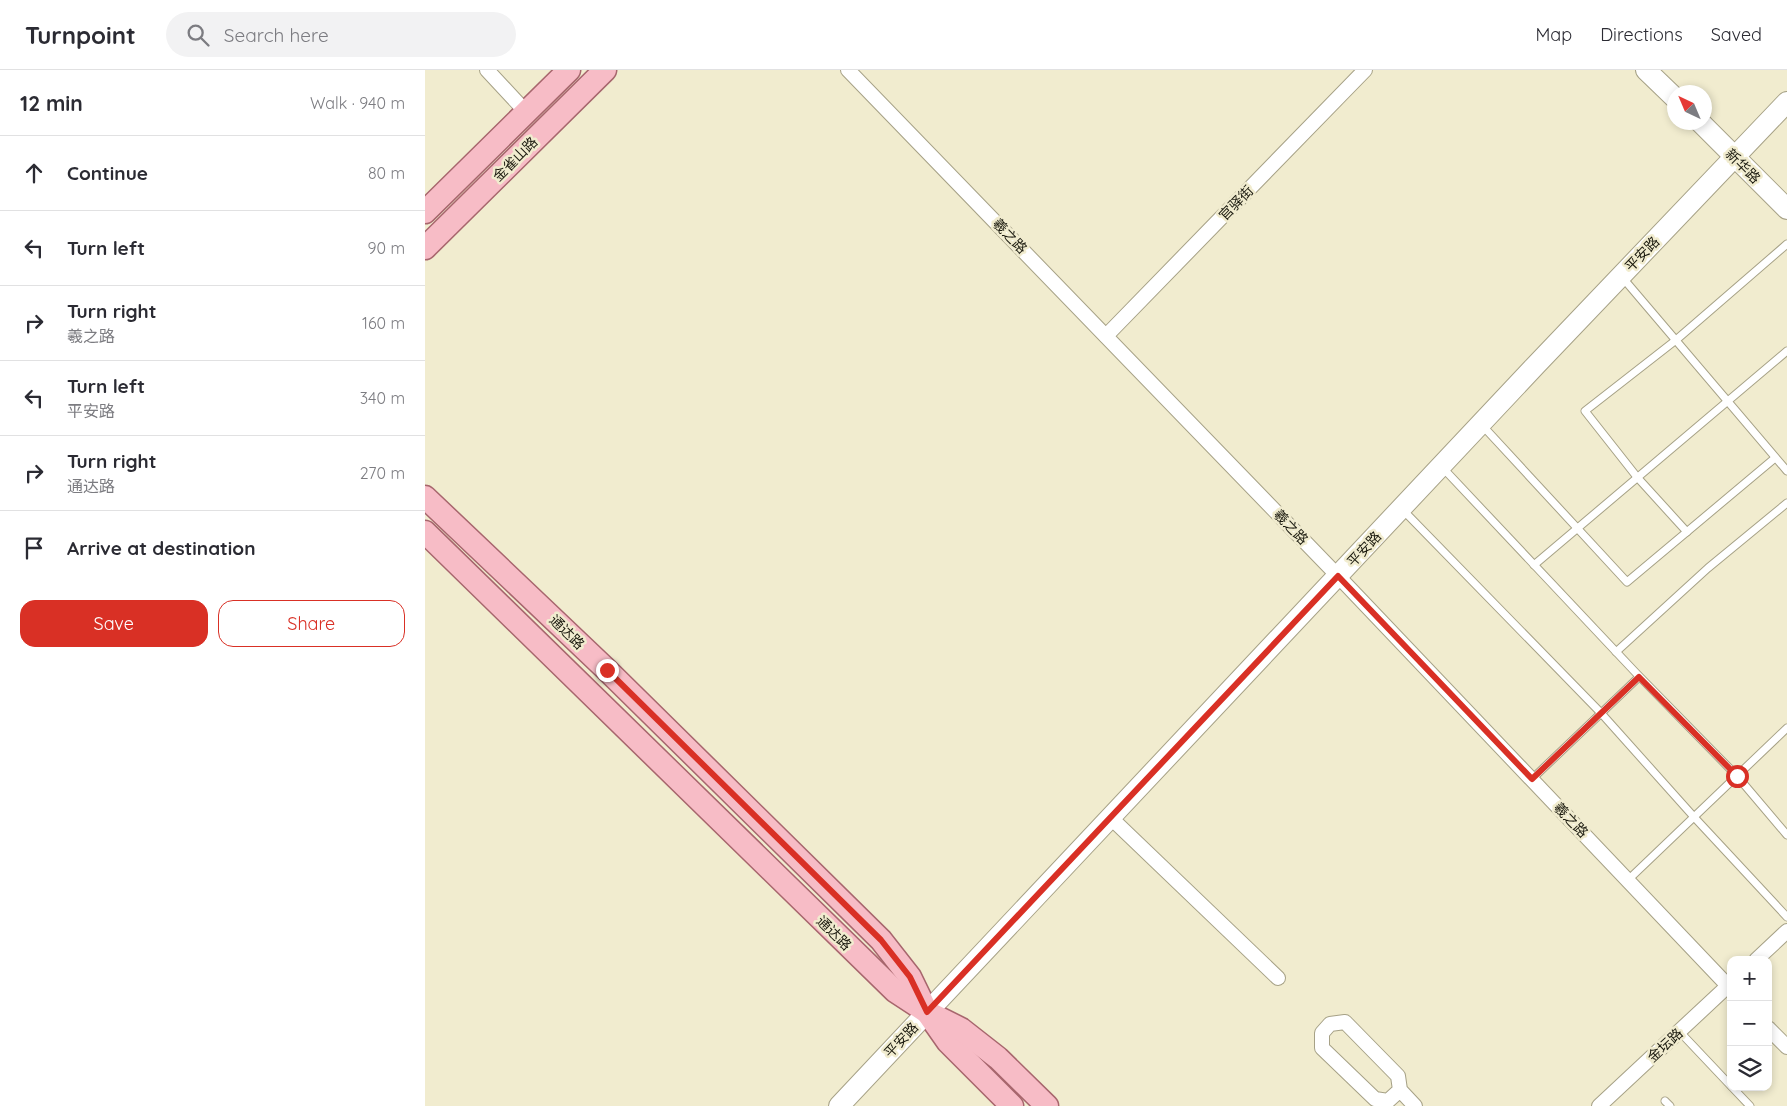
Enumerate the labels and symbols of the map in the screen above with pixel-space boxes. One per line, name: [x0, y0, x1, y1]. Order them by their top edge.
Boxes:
north arrow: [1667, 85, 1712, 130]
street label: 金雀山路: [489, 133, 541, 185]
street label: 新华路: [1722, 145, 1764, 187]
street label: 官驿街: [1215, 182, 1257, 224]
street label: 羲之路: [989, 215, 1031, 257]
street label: 平安路: [1621, 233, 1663, 275]
street label: 羲之路: [1270, 506, 1312, 548]
street label: 平安路: [1343, 528, 1385, 570]
street label: 通达路: [546, 611, 588, 653]
route end: [596, 659, 619, 682]
route start: [1726, 765, 1749, 788]
street label: 羲之路: [1550, 799, 1592, 841]
street label: 通达路: [813, 912, 855, 954]
street label: 平安路: [880, 1019, 922, 1061]
street label: 金坛路: [1644, 1024, 1686, 1066]

